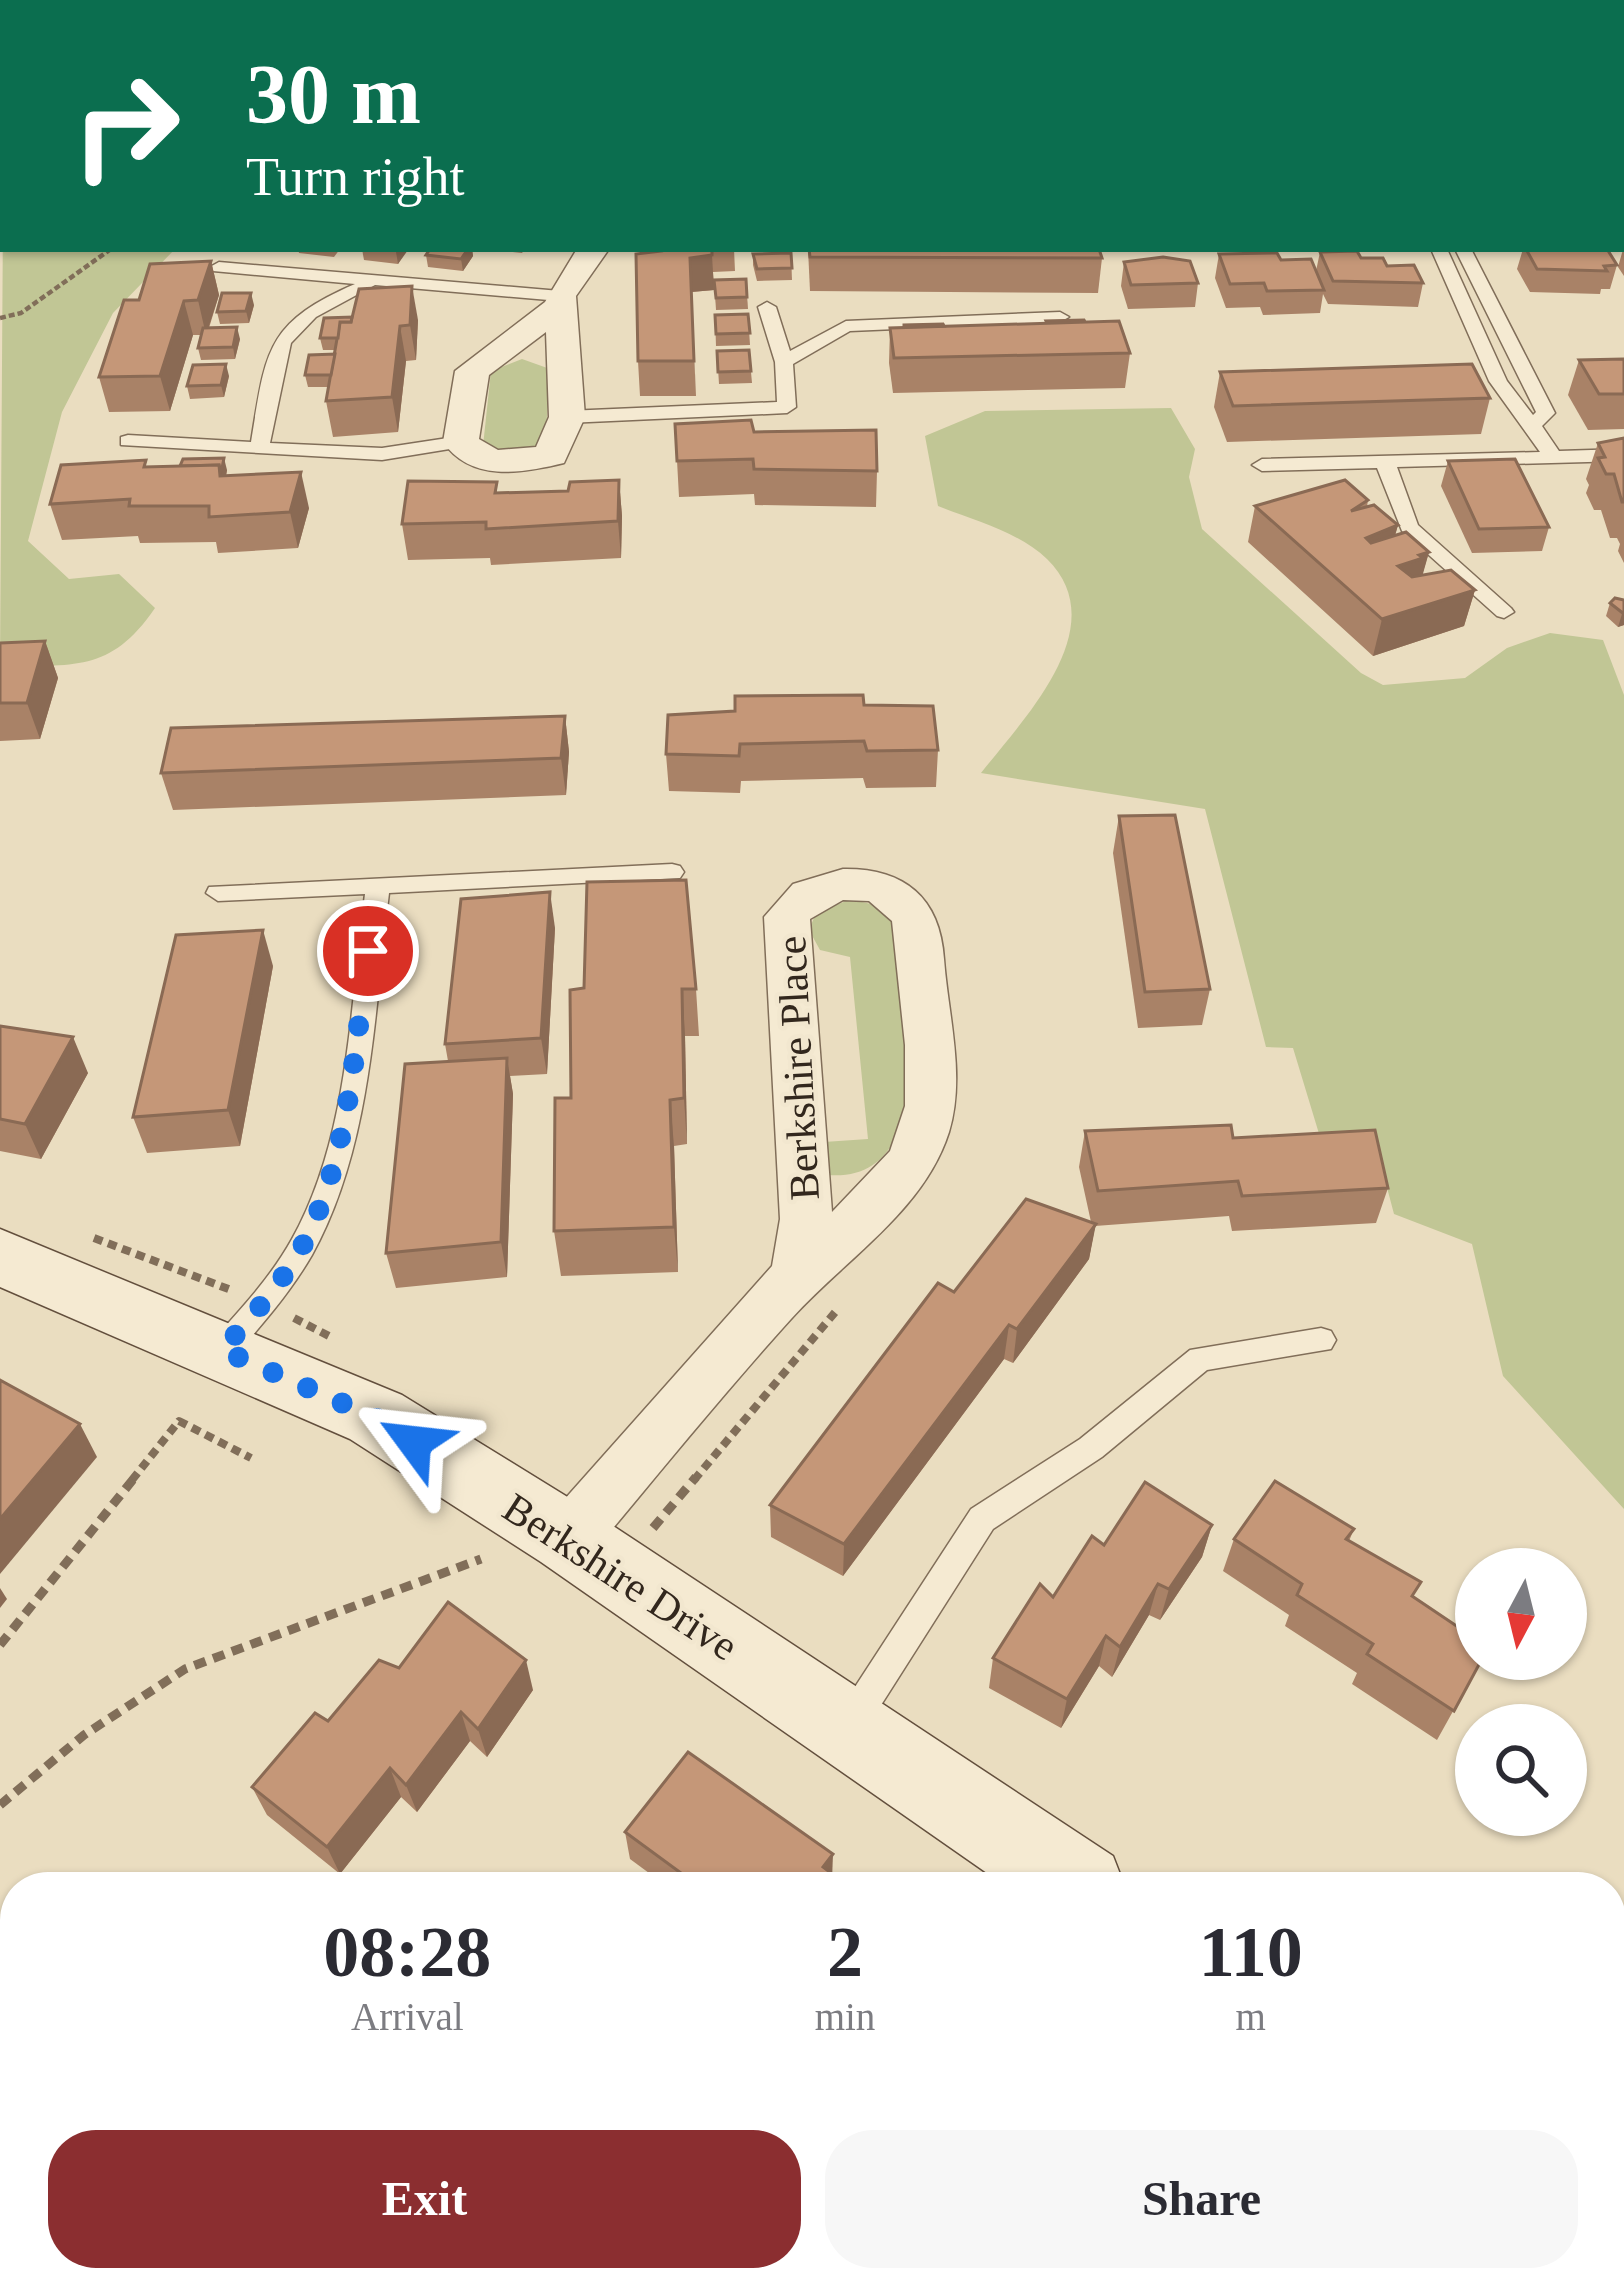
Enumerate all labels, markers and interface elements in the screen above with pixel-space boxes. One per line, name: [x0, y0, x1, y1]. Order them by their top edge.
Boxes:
icon: right: [48, 48, 204, 204]
text: 30 m: [246, 48, 421, 141]
text: Turn right: [246, 147, 465, 207]
pin: [317, 900, 419, 1002]
icon: arrive: [335, 918, 401, 984]
street label: Berkshire Place: [768, 935, 828, 1201]
position arrow: [351, 1379, 477, 1505]
street label: Berkshire Drive: [495, 1484, 746, 1669]
north arrow: [1455, 1548, 1587, 1680]
map controls: [1455, 1548, 1587, 1836]
button: search: [1455, 1704, 1587, 1836]
text: 08:28: [323, 1912, 491, 1992]
text: 2: [827, 1912, 863, 1992]
text: 110: [1199, 1912, 1303, 1992]
text: Arrival: [351, 1995, 464, 2038]
text: min: [815, 1995, 875, 2038]
text: m: [1235, 1995, 1266, 2038]
button: Exit: [48, 2130, 801, 2268]
button: Share: [825, 2130, 1578, 2268]

